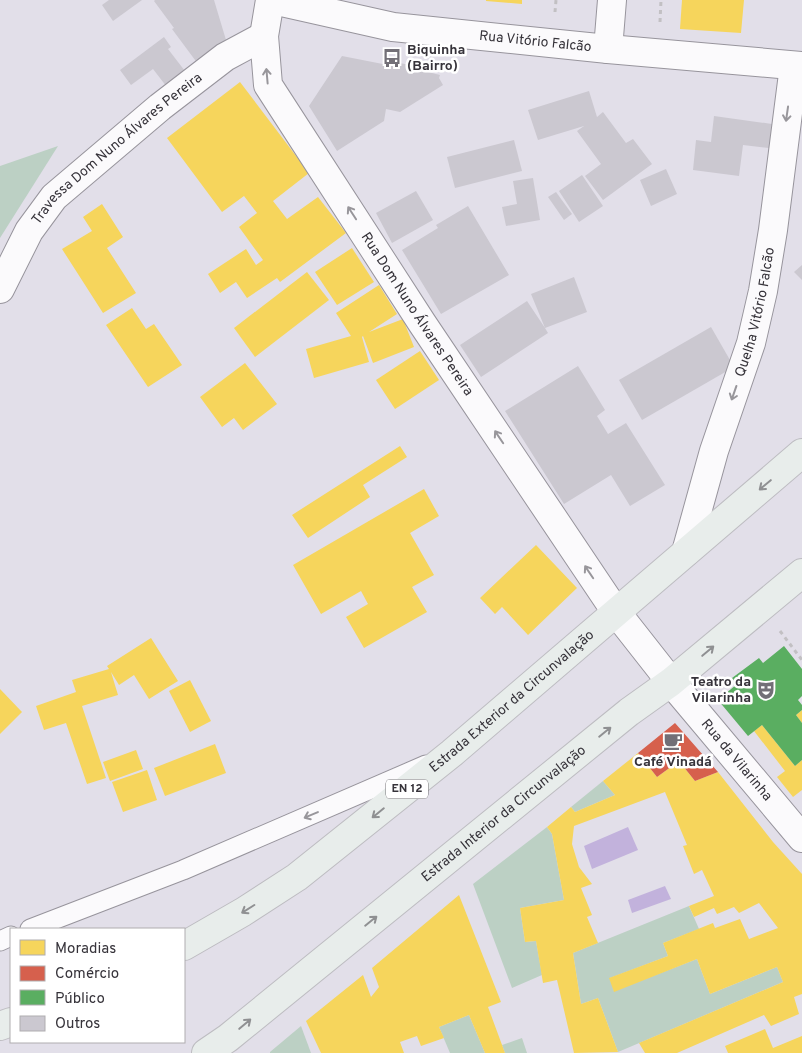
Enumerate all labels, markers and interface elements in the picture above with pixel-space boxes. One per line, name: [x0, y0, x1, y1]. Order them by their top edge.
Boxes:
street label: Rua Vitório Falcão: [478, 27, 592, 56]
place label: Biquinha (Bairro): [407, 42, 465, 75]
bus stop icon: Biquinha (Bairro): [381, 47, 403, 69]
one-way arrow: [262, 68, 272, 84]
street label: Travessa Dom Nuno Álvares Pereira: [28, 69, 205, 228]
one-way arrow: [782, 106, 792, 122]
one-way arrow: [346, 207, 356, 221]
street label: Rua Dom Nuno Álvares Pereira: [357, 229, 477, 399]
street label: Quelha Vitório Falcão: [731, 246, 779, 379]
one-way arrow: [729, 385, 738, 401]
one-way arrow: [494, 430, 504, 444]
one-way arrow: [759, 479, 772, 490]
one-way arrow: [584, 565, 594, 579]
street label: Estrada Exterior da Circunvalação: [426, 626, 598, 776]
one-way arrow: [701, 645, 714, 656]
place label: Teatro da Vilarinha: [691, 674, 751, 707]
theatre icon: Teatro da Vilarinha: [755, 679, 777, 701]
street label: Rua da Vilarinha: [697, 716, 776, 805]
one-way arrow: [599, 726, 612, 737]
cafe icon: Café Vinadá: [662, 730, 684, 752]
street label: Estrada Interior da Circunvalação: [418, 742, 590, 886]
place label: Café Vinadá: [634, 754, 712, 771]
road number: EN 12: [386, 780, 428, 799]
one-way arrow: [372, 807, 385, 818]
one-way arrow: [304, 810, 319, 820]
one-way arrow: [241, 904, 255, 914]
one-way arrow: [364, 915, 377, 926]
legend: [10, 928, 185, 1043]
text: Moradias: [55, 940, 116, 959]
text: Comércio: [55, 965, 119, 984]
text: Público: [55, 990, 105, 1009]
text: Outros: [55, 1015, 100, 1034]
one-way arrow: [238, 1018, 251, 1029]

